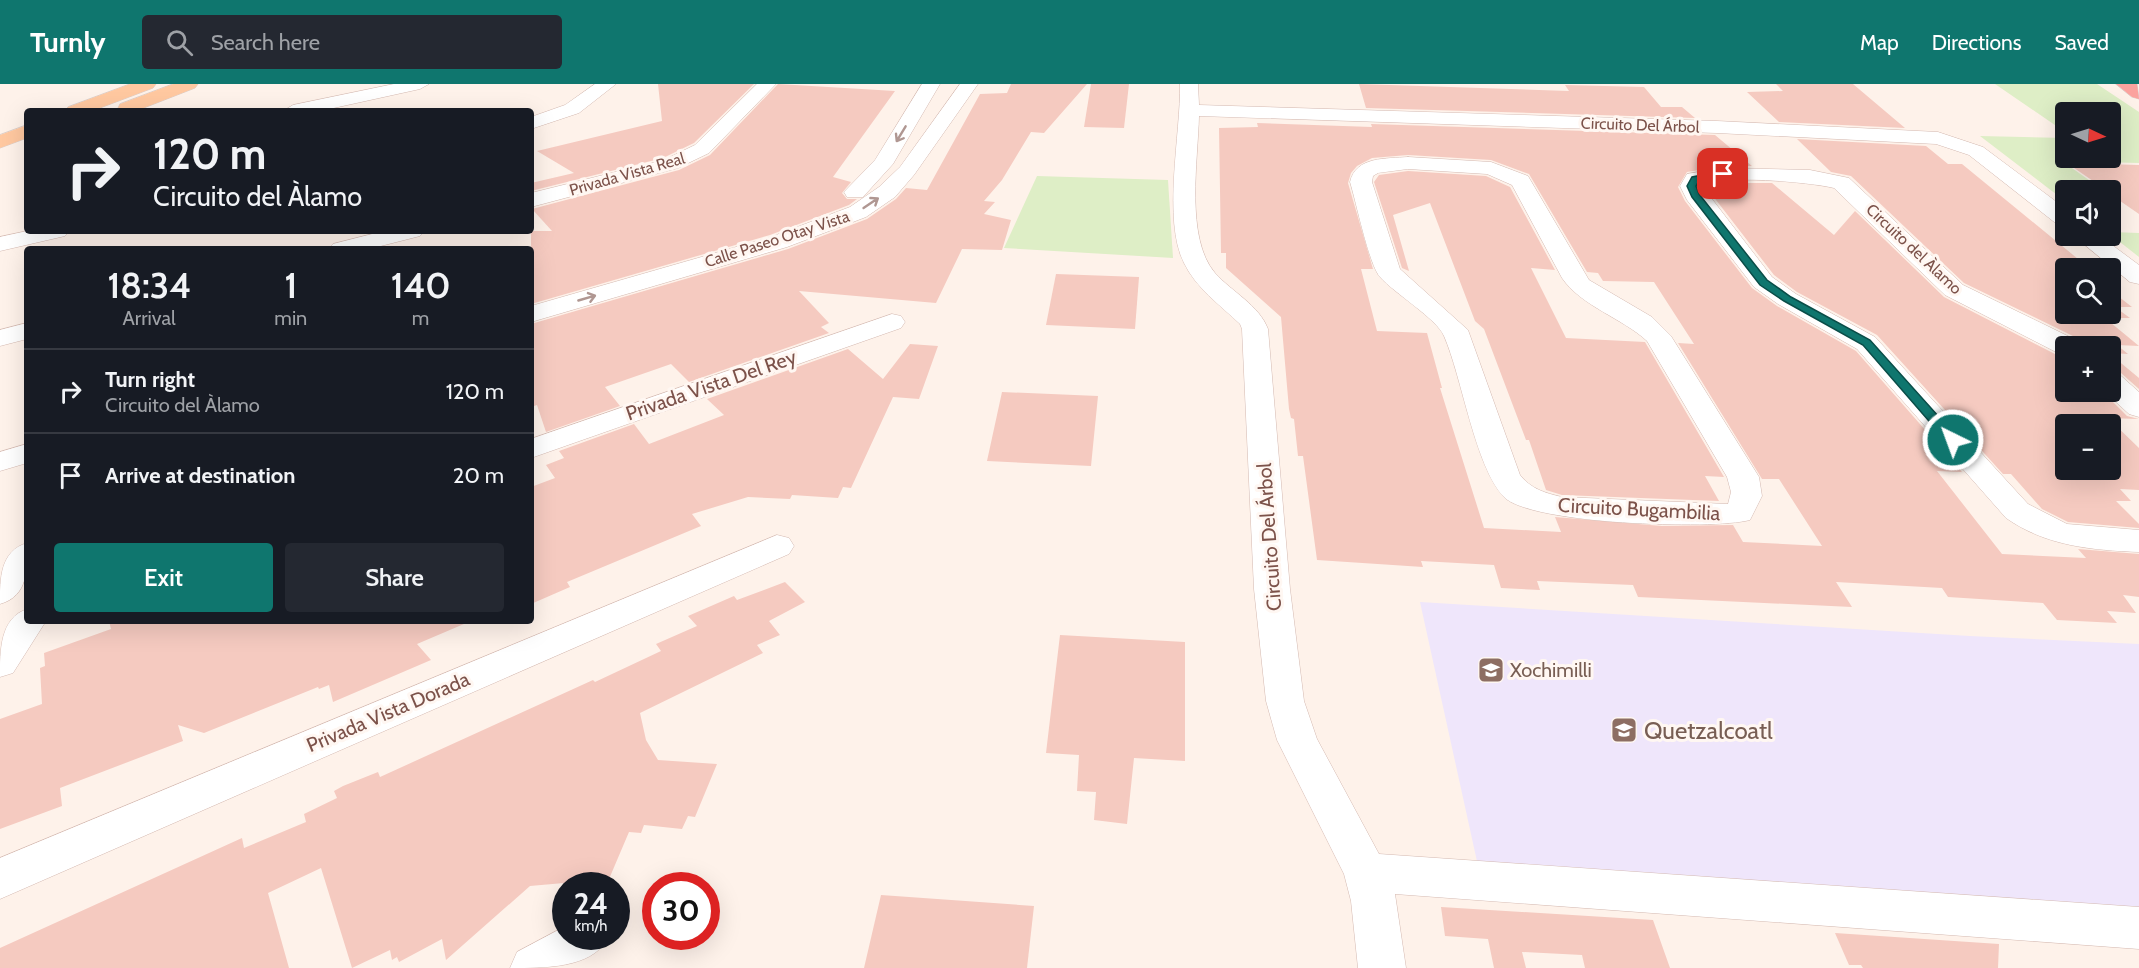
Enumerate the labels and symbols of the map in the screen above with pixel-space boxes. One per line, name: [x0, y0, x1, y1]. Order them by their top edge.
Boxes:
north arrow: [2055, 102, 2121, 168]
street label: Circuito Del Árbol: [1580, 113, 1700, 137]
one-way arrow: [895, 125, 907, 142]
street label: Privada Vista Real: [567, 148, 687, 200]
pin: [1697, 148, 1748, 199]
one-way arrow: [862, 197, 879, 209]
street label: Circuito del Àlamo: [1862, 200, 1966, 298]
street label: Calle Paseo Otay Vista: [702, 207, 852, 271]
one-way arrow: [577, 292, 596, 303]
street label: Privada Vista Del Rey: [623, 345, 799, 425]
position arrow: [1921, 408, 1985, 472]
street label: Circuito Del Árbol: [1252, 462, 1286, 612]
street label: Circuito Bugambilia: [1557, 493, 1721, 525]
school or university icon: Xochimilli: [1476, 655, 1506, 685]
place label: Xochimilli: [1510, 658, 1592, 682]
street label: Privada Vista Dorada: [303, 667, 473, 757]
school or university icon: Quetzalcoatl: [1609, 715, 1639, 745]
place label: Quetzalcoatl: [1644, 716, 1773, 745]
speed limit sign: 30: [642, 872, 720, 950]

